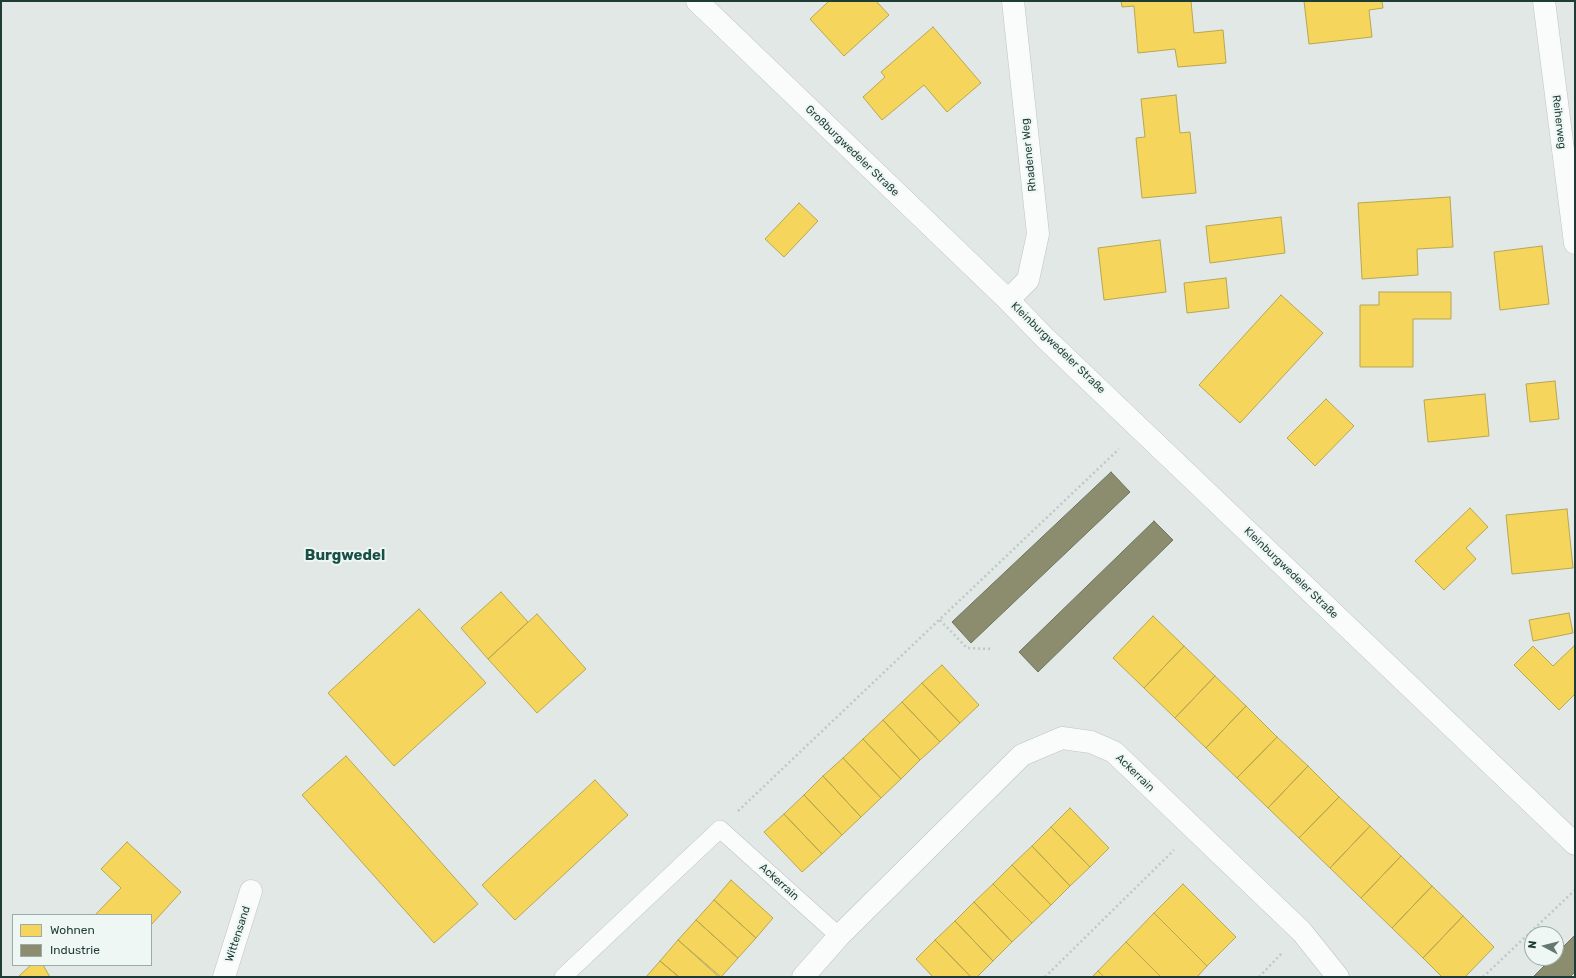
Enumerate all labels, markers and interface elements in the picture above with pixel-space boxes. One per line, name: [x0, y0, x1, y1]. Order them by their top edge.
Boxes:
street label: Reiherweg: [1549, 94, 1569, 150]
street label: Großburgwedeler Straße: [802, 103, 902, 199]
street label: Rhadener Weg: [1019, 118, 1039, 192]
street label: Kleinburgwedeler Straße: [1008, 300, 1108, 396]
street label: Kleinburgwedeler Straße: [1241, 525, 1341, 621]
district label: Burgwedel: [305, 547, 385, 565]
street label: Ackerrain: [1113, 751, 1157, 795]
street label: Ackerrain: [757, 861, 801, 903]
street label: Wittensand: [223, 904, 253, 964]
legend: [12, 914, 152, 966]
text: Wohnen: [50, 923, 95, 937]
north arrow: [1524, 926, 1564, 966]
text: N: [1526, 940, 1540, 949]
text: Industrie: [50, 943, 100, 957]

